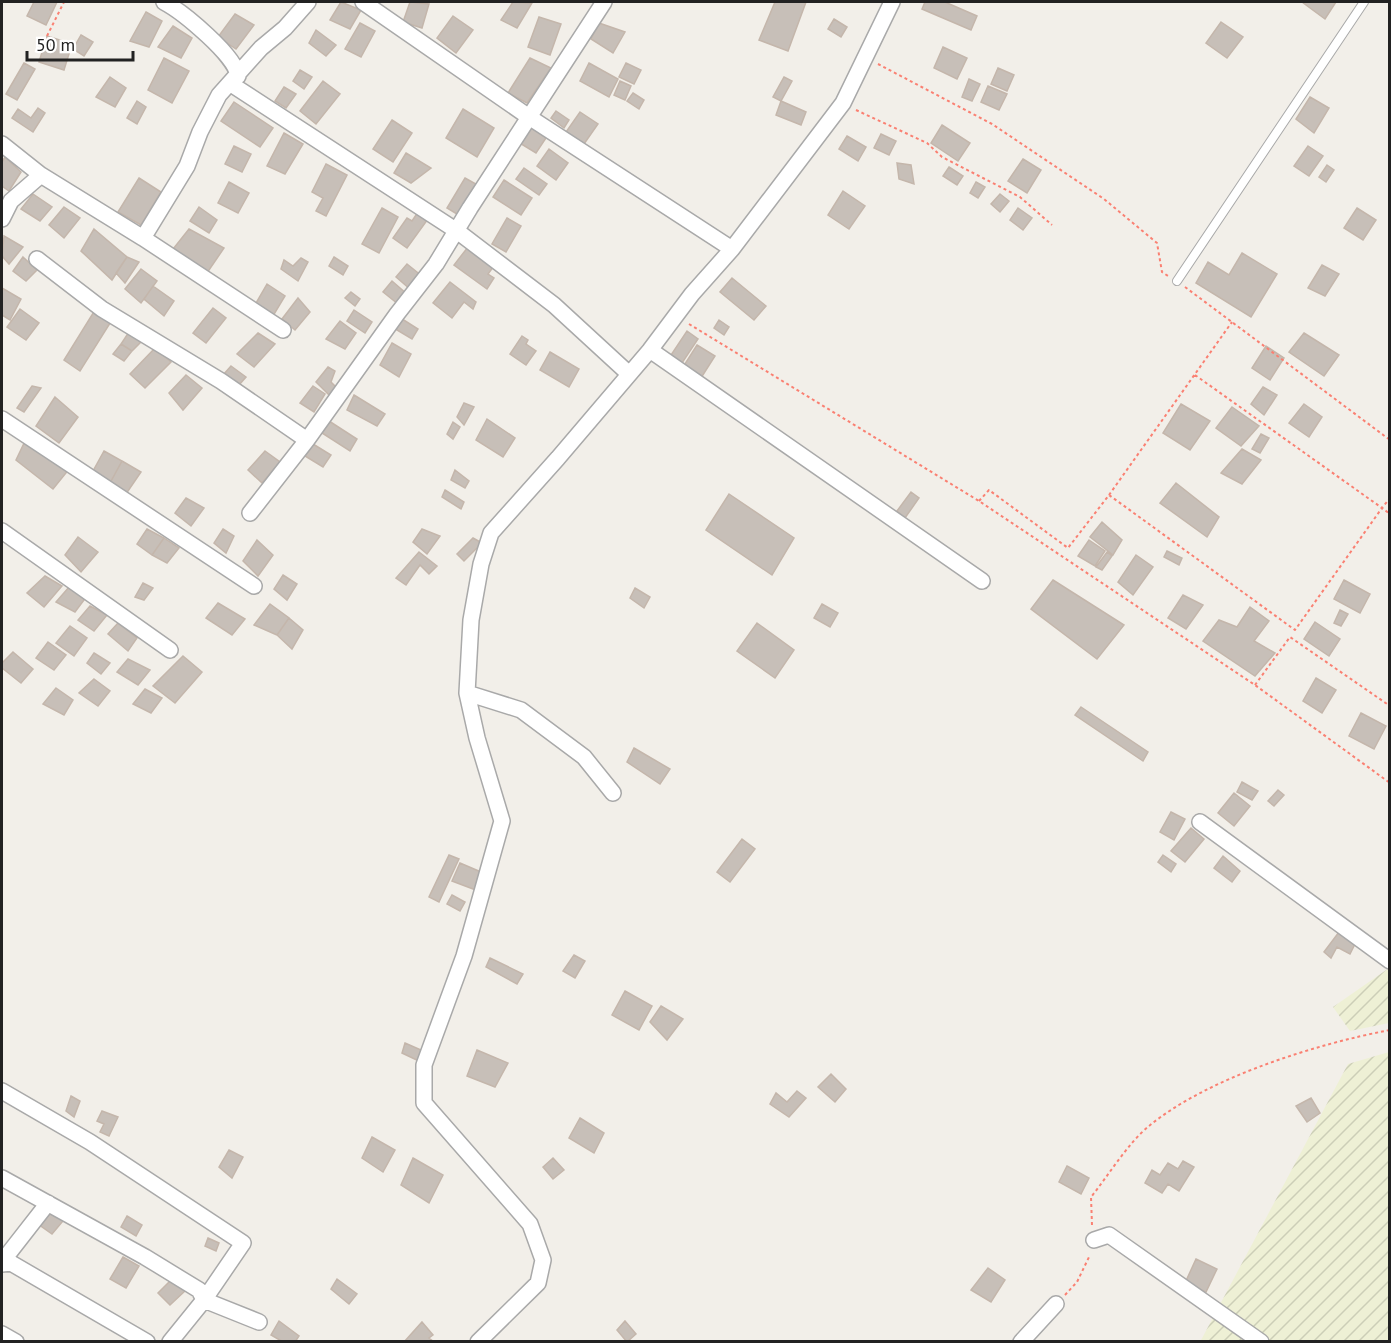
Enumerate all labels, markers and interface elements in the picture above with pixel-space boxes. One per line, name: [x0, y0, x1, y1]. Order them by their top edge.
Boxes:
scale bar: [27, 24, 134, 62]
text: 50 m: [36, 33, 75, 56]

